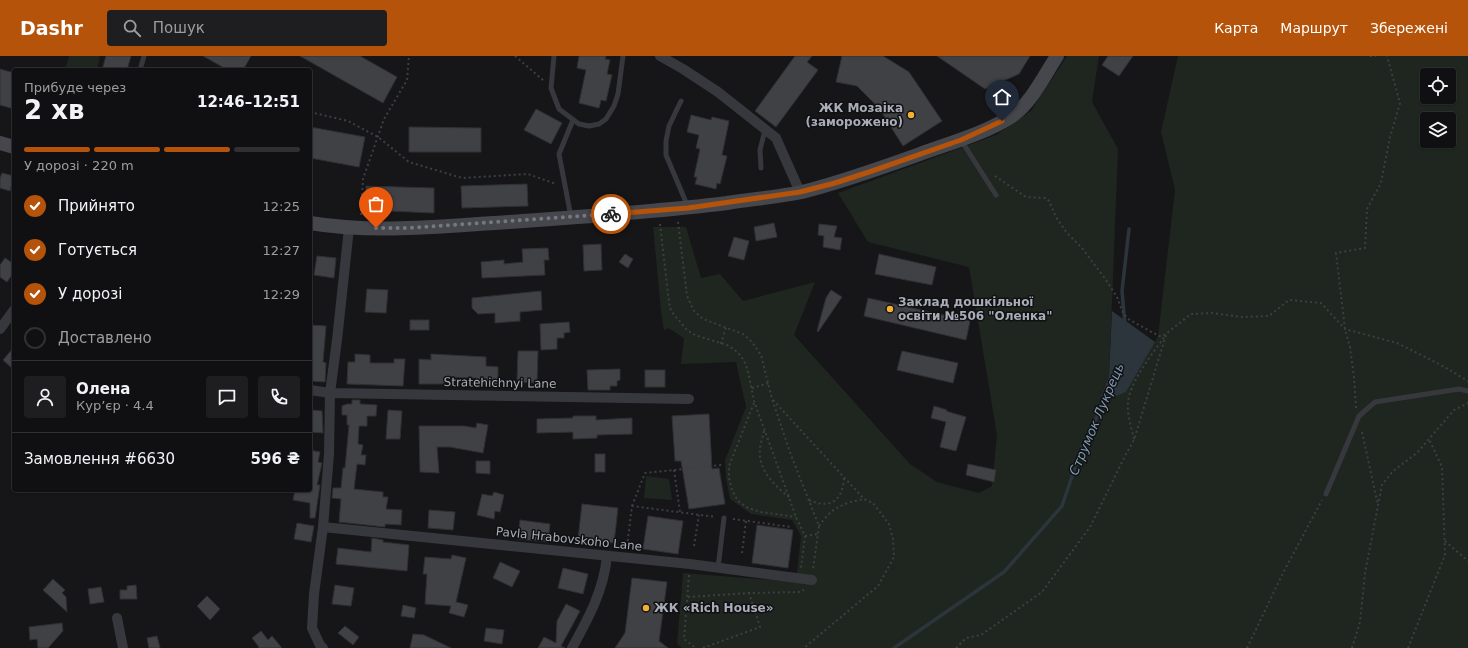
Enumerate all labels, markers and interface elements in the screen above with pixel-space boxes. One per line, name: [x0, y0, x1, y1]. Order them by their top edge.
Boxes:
search box: [107, 10, 387, 46]
text: Dashr: [20, 17, 83, 39]
icon: search: [121, 17, 143, 39]
text: Пошук: [153, 19, 205, 37]
text: Карта: [1214, 20, 1258, 36]
text: Маршрут: [1280, 20, 1348, 36]
text: Збережені: [1370, 20, 1448, 36]
map controls: [1420, 68, 1456, 148]
button: locate: [1420, 68, 1456, 104]
text: Прибуде через: [24, 80, 126, 95]
pin: [985, 80, 1019, 121]
icon: home: [991, 86, 1013, 108]
text: 12:46–12:51: [197, 93, 300, 111]
text: 2 хв: [24, 95, 84, 125]
place label: ЖК Мозаіка (заморожено): [805, 101, 903, 129]
marker: ЖК Мозаіка (заморожено): [906, 110, 916, 120]
button: layers: [1420, 112, 1456, 148]
text: У дорозі · 220 m: [24, 158, 134, 173]
pin: [359, 187, 393, 228]
icon: bag: [365, 193, 387, 215]
courier: [591, 194, 631, 234]
icon: check: [24, 195, 46, 217]
text: Прийнято: [58, 197, 135, 215]
text: 12:25: [263, 199, 300, 214]
icon: bike: [600, 203, 622, 225]
icon: check: [24, 239, 46, 261]
text: Готується: [58, 241, 137, 259]
text: 12:27: [263, 243, 300, 258]
icon: check: [24, 283, 46, 305]
text: У дорозі: [58, 285, 122, 303]
text: 12:29: [263, 287, 300, 302]
place label: Заклад дошкільної освіти №506 "Оленка": [898, 295, 1052, 323]
marker: Заклад дошкільної освіти №506 "Оленка": [885, 304, 895, 314]
text: Доставлено: [58, 329, 152, 347]
water label: Струмок Лукрець: [1066, 361, 1127, 478]
street label: Stratehichnyi Lane: [444, 375, 556, 391]
button: person: [24, 376, 66, 418]
button: chat: [206, 376, 248, 418]
button: phone: [258, 376, 300, 418]
text: Олена: [76, 380, 130, 398]
text: Кур’єр · 4.4: [76, 398, 154, 413]
text: Замовлення #6630: [24, 450, 175, 468]
text: 596 ₴: [251, 450, 300, 468]
street label: Pavla Hrabovskoho Lane: [495, 524, 643, 554]
place label: ЖК «Rich House»: [654, 601, 773, 615]
marker: ЖК «Rich House»: [641, 603, 651, 613]

